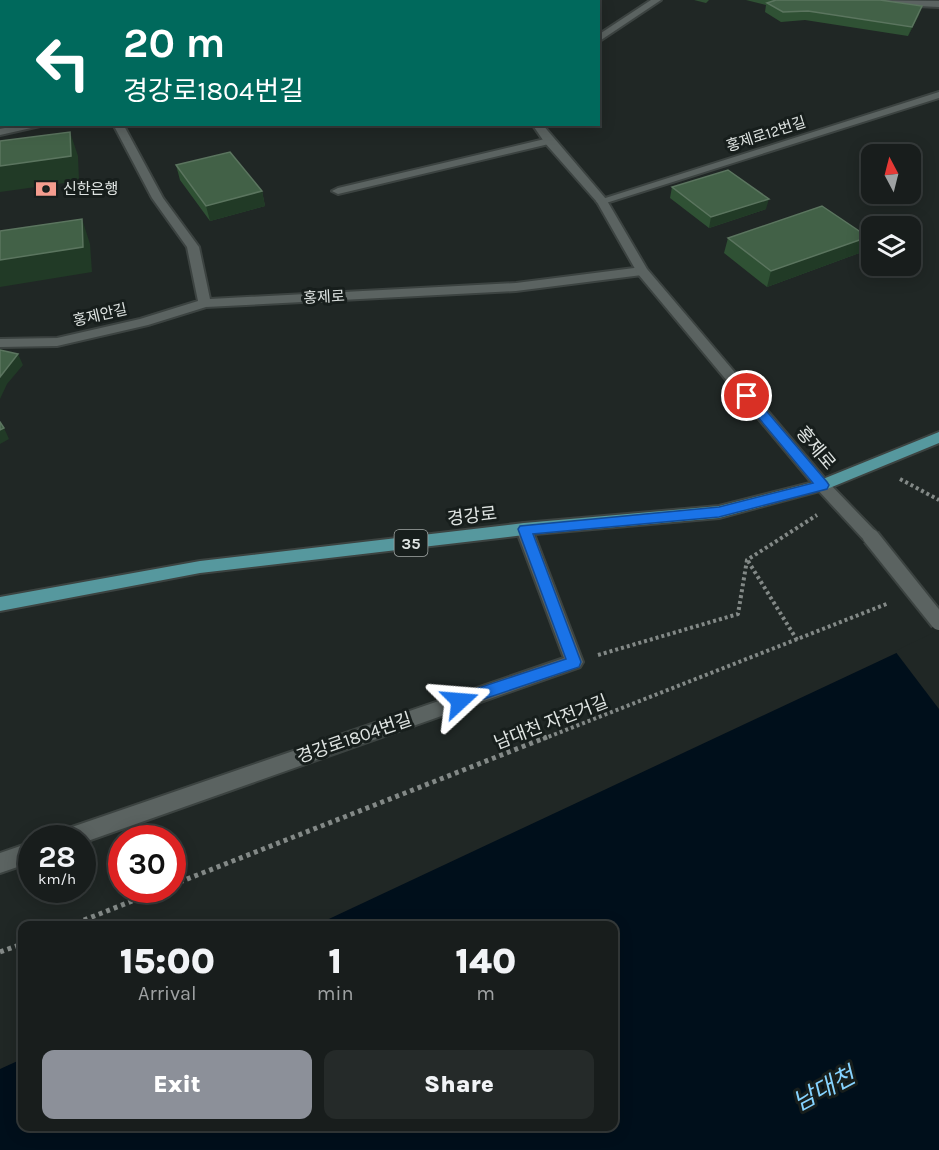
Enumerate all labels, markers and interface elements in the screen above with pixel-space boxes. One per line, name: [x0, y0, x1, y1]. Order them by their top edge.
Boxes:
text: 20 m: [123, 18, 225, 68]
icon: left: [24, 24, 102, 102]
text: 경강로1804번길: [123, 75, 304, 107]
street label: 홍제로12번길: [724, 113, 808, 155]
north arrow: [861, 144, 921, 204]
map controls: [861, 144, 921, 276]
bank icon: 신한은행: [34, 177, 58, 201]
place label: 신한은행: [63, 180, 118, 198]
button: layers: [861, 216, 921, 276]
street label: 홍제로: [303, 287, 345, 307]
street label: 홍제안길: [71, 300, 129, 330]
pin: [721, 370, 772, 421]
icon: arrive: [730, 379, 763, 412]
street label: 홍제로: [792, 422, 840, 474]
street label: 경강로: [446, 502, 498, 530]
road number: 35: [394, 530, 428, 556]
position arrow: [428, 669, 492, 733]
street label: 남대천 자전거길: [491, 690, 611, 754]
street label: 경강로1804번길: [293, 708, 415, 768]
speed limit sign: 30: [108, 825, 186, 903]
text: 28: [38, 839, 76, 875]
text: km/h: [38, 870, 76, 888]
text: 15:00: [120, 940, 215, 982]
text: 1: [328, 940, 342, 982]
text: 140: [455, 940, 516, 982]
text: Arrival: [138, 982, 197, 1005]
text: min: [317, 982, 353, 1005]
text: m: [476, 982, 495, 1005]
button: Exit: [42, 1050, 312, 1119]
button: Share: [324, 1050, 594, 1119]
water label: 남대천: [788, 1060, 862, 1117]

